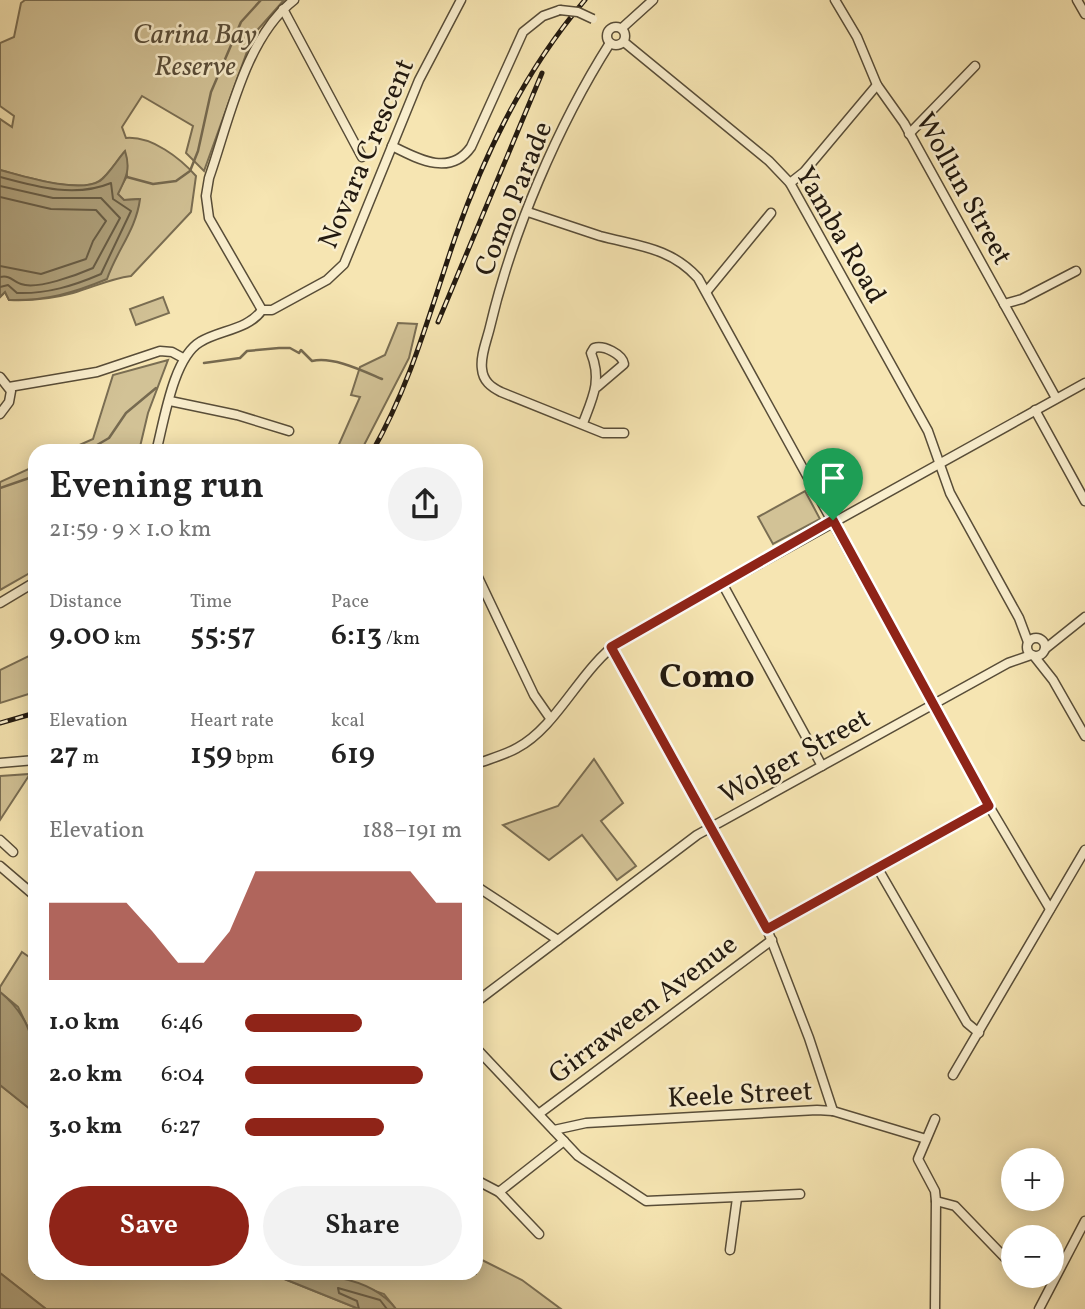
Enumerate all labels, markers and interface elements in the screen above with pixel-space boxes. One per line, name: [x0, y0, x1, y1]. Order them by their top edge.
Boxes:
park label: Carina Bay Reserve: [133, 16, 257, 87]
street label: Novara Crescent: [310, 53, 425, 255]
street label: Wollun Street: [905, 106, 1021, 272]
street label: Como Parade: [466, 116, 563, 282]
street label: Yamba Road: [785, 159, 895, 311]
pin: [803, 448, 863, 520]
icon: arrive: [814, 459, 852, 497]
text: Evening run: [49, 461, 264, 514]
button: share: [388, 467, 462, 541]
text: 21:59 · 9 × 1.0 km: [49, 514, 211, 546]
text: Distance: [49, 589, 122, 615]
text: Time: [190, 589, 232, 615]
text: Pace: [331, 589, 369, 615]
text: 9.00: [49, 615, 110, 657]
text: 55:57: [190, 615, 256, 657]
text: 6:13: [331, 615, 382, 657]
text: km: [110, 626, 141, 652]
text: /km: [382, 626, 420, 652]
district label: Como: [659, 654, 755, 702]
street label: Wolger Street: [713, 700, 878, 815]
text: Elevation: [49, 708, 128, 734]
text: Heart rate: [190, 708, 274, 734]
text: kcal: [331, 708, 365, 734]
text: 27: [49, 734, 79, 776]
text: 159: [190, 734, 232, 776]
text: 619: [331, 734, 375, 776]
text: m: [79, 745, 99, 771]
text: bpm: [232, 745, 274, 771]
text: Elevation: [49, 815, 145, 847]
text: 188–191 m: [362, 815, 462, 847]
street label: Girraween Avenue: [541, 926, 746, 1094]
text: 1.0 km: [49, 1007, 120, 1039]
text: 6:46: [161, 1007, 203, 1039]
text: 2.0 km: [49, 1059, 122, 1091]
text: 6:04: [161, 1059, 205, 1091]
street label: Keele Street: [667, 1072, 814, 1119]
text: 3.0 km: [49, 1111, 122, 1143]
text: 6:27: [161, 1111, 201, 1143]
map controls: [1001, 1148, 1064, 1288]
button: +: [1001, 1148, 1064, 1211]
button: Save: [49, 1186, 249, 1266]
button: Share: [263, 1186, 462, 1266]
button: −: [1001, 1225, 1064, 1288]

